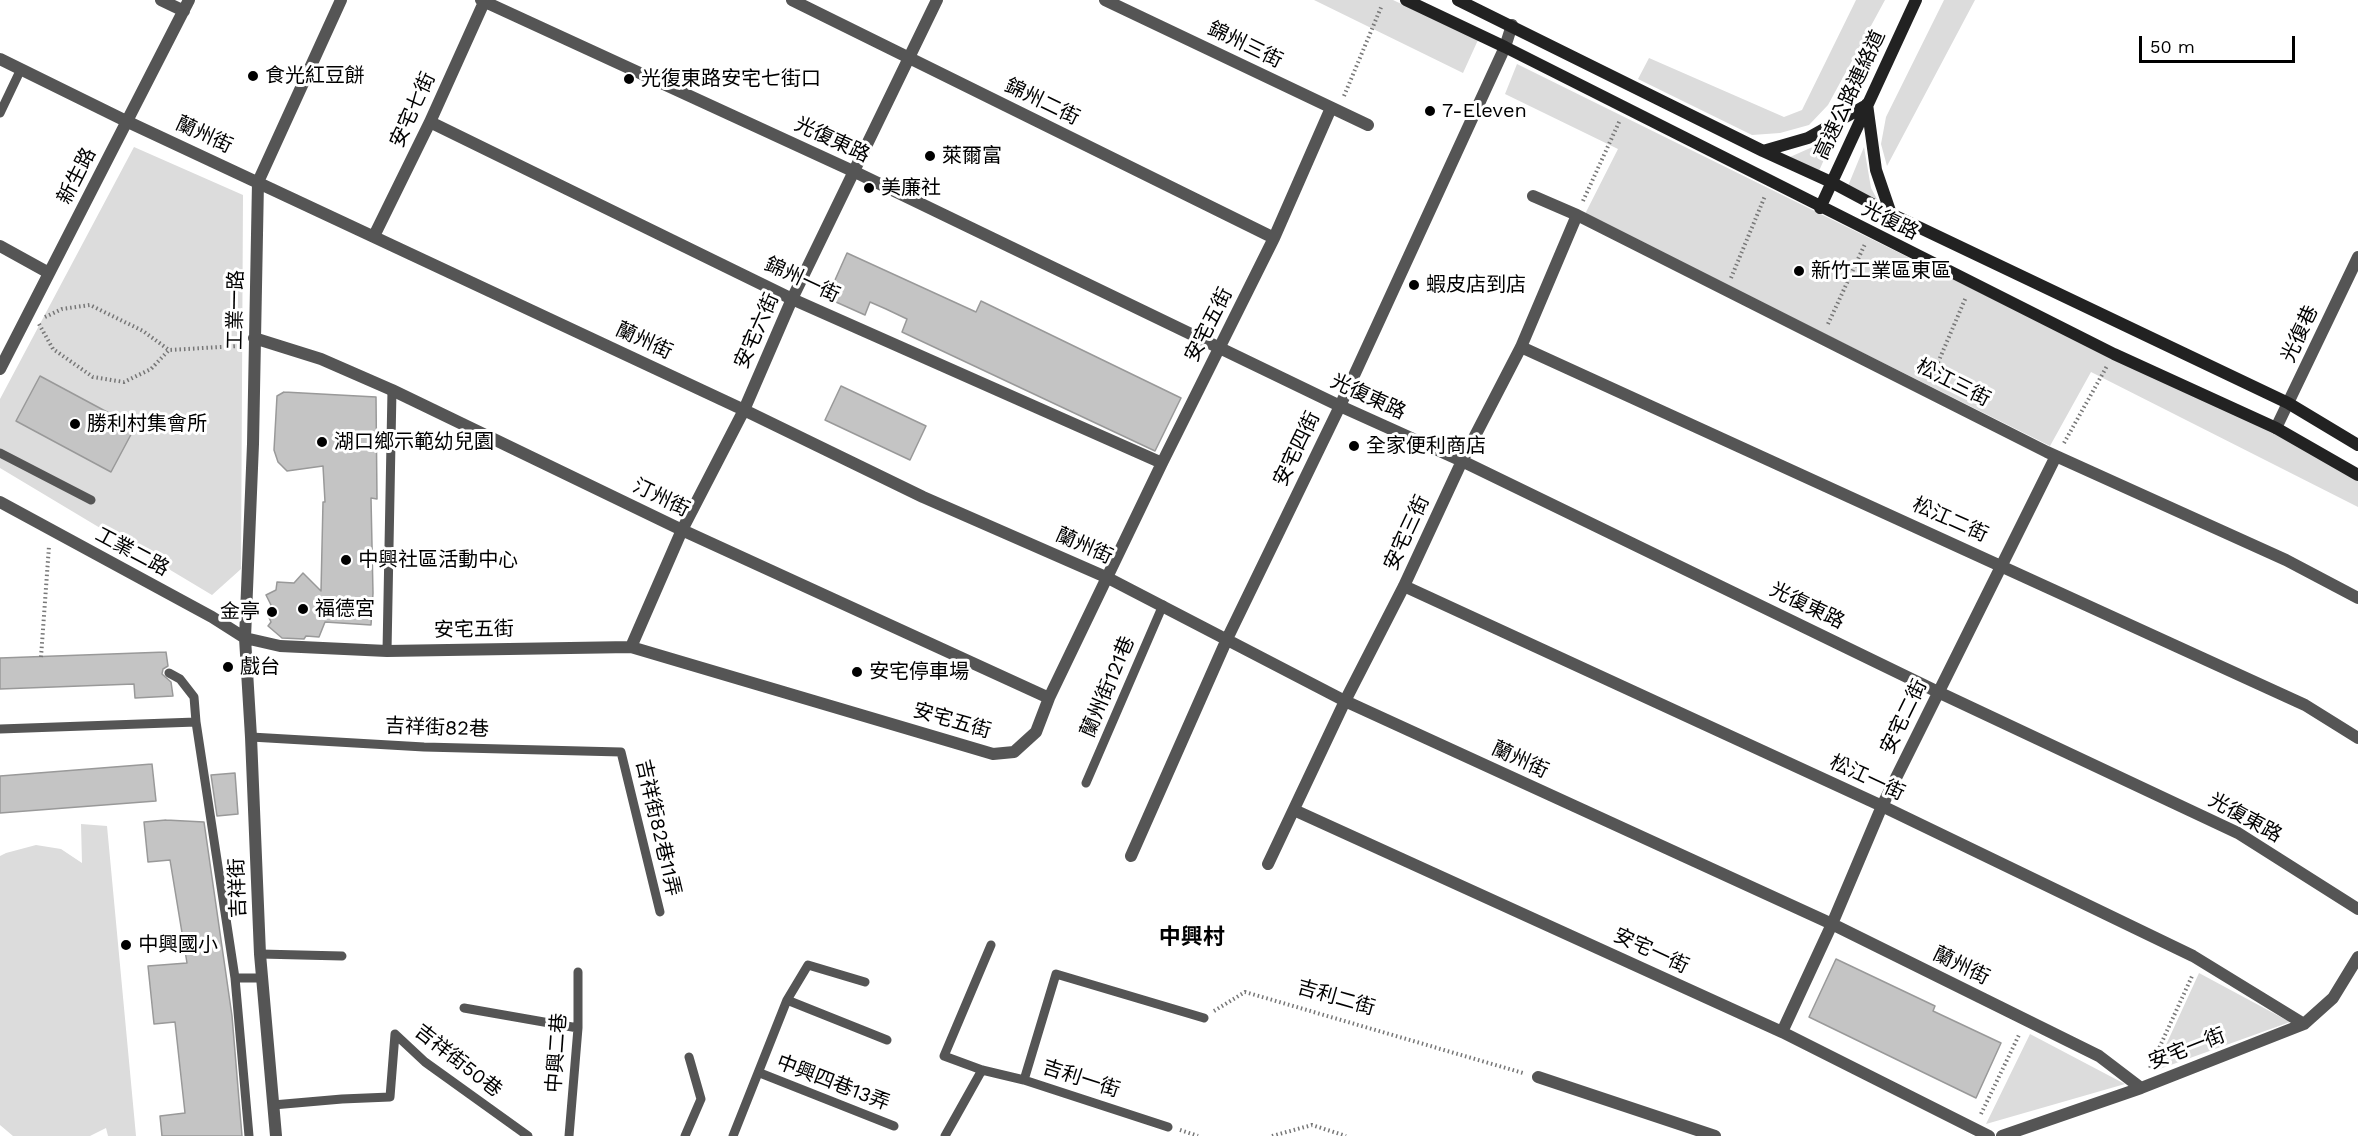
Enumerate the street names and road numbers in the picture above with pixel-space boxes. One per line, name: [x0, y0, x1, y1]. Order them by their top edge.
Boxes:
street label: 錦州三街: [1204, 17, 1286, 73]
street label: 高速公路連絡道: [1810, 26, 1890, 164]
street label: 安宅七街: [385, 69, 441, 151]
street label: 錦州二街: [1001, 74, 1083, 130]
street label: 蘭州街: [172, 111, 236, 159]
street label: 光復東路: [791, 112, 873, 168]
street label: 新生路: [53, 144, 101, 208]
street label: 光復路: [1858, 197, 1922, 245]
street label: 錦州一街: [761, 252, 843, 308]
street label: 工業一路: [223, 270, 249, 350]
street label: 安宅五街: [1180, 284, 1238, 366]
street label: 安宅六街: [730, 290, 784, 372]
street label: 光復巷: [2276, 302, 2324, 366]
street label: 蘭州街: [612, 317, 676, 365]
street label: 松江三街: [1912, 354, 1994, 412]
street label: 光復東路: [1327, 369, 1409, 425]
street label: 安宅四街: [1269, 408, 1325, 490]
street label: 汀州街: [629, 474, 693, 522]
street label: 安宅三街: [1379, 492, 1435, 574]
street label: 松江二街: [1909, 493, 1991, 547]
street label: 工業二路: [91, 523, 173, 581]
street label: 蘭州街: [1052, 523, 1116, 569]
street label: 光復東路: [1766, 578, 1848, 634]
street label: 安宅五街: [434, 617, 514, 643]
street label: 蘭州街121巷: [1076, 633, 1140, 741]
street label: 安宅二街: [1876, 676, 1932, 758]
street label: 安宅五街: [910, 698, 994, 744]
street label: 吉祥街82巷: [385, 714, 489, 742]
street label: 蘭州街: [1488, 736, 1552, 784]
street label: 松江一街: [1826, 750, 1908, 806]
street label: 吉祥街82巷11弄: [631, 757, 685, 899]
street label: 光復東路: [2204, 788, 2286, 848]
street label: 吉祥街: [225, 858, 251, 918]
street label: 安宅一街: [1610, 923, 1692, 979]
street label: 蘭州街: [1929, 942, 1993, 990]
street label: 吉利二街: [1294, 975, 1378, 1021]
street label: 中興二巷: [542, 1012, 572, 1094]
street label: 吉祥街50巷: [410, 1020, 506, 1102]
street label: 安宅一街: [2145, 1023, 2229, 1075]
street label: 中興四巷13弄: [773, 1050, 893, 1116]
street label: 吉利一街: [1039, 1055, 1123, 1103]

